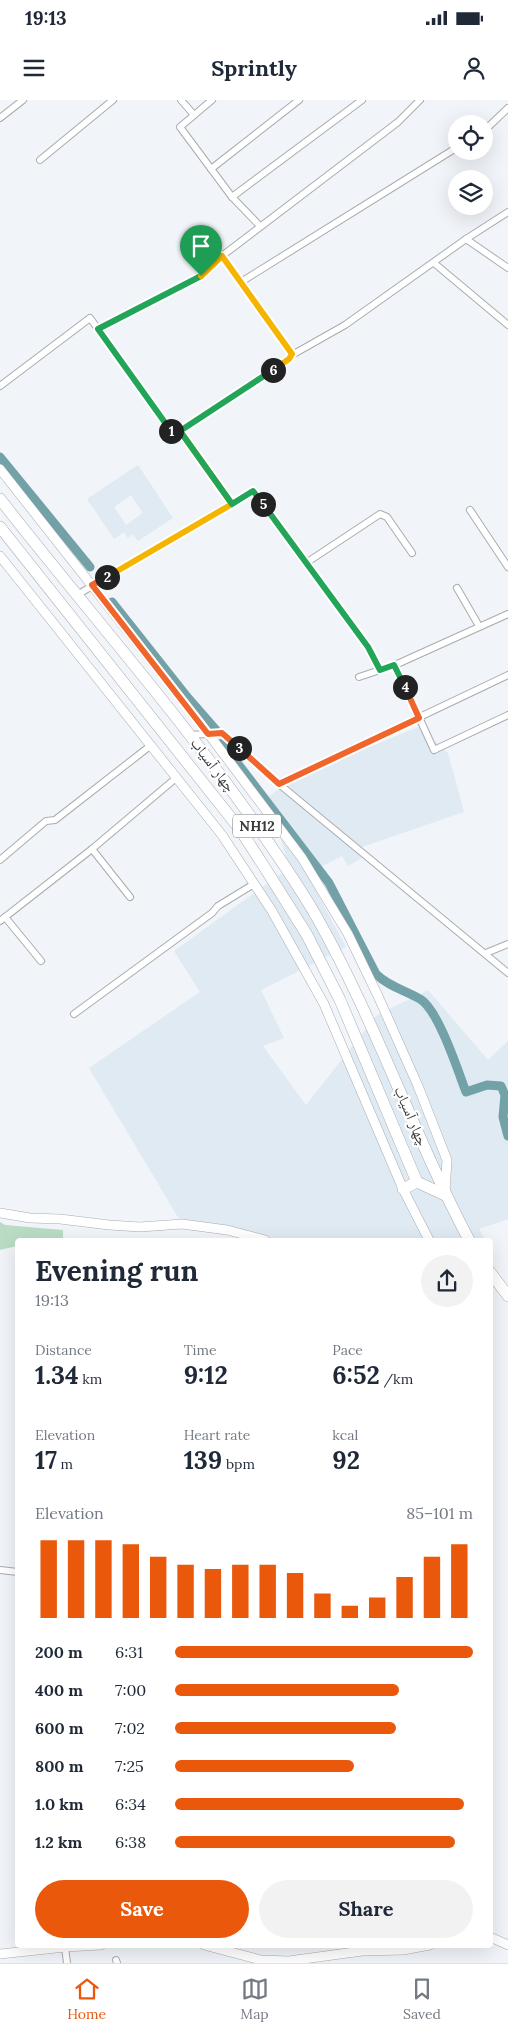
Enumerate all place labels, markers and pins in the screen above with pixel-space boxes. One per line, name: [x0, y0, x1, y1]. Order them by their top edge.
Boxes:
pin: [180, 225, 222, 276]
pin: 6: [260, 358, 286, 382]
pin: 1: [158, 418, 184, 444]
pin: 5: [250, 492, 276, 516]
pin: 2: [94, 564, 120, 590]
pin: 4: [392, 674, 418, 700]
pin: 3: [226, 736, 252, 760]

